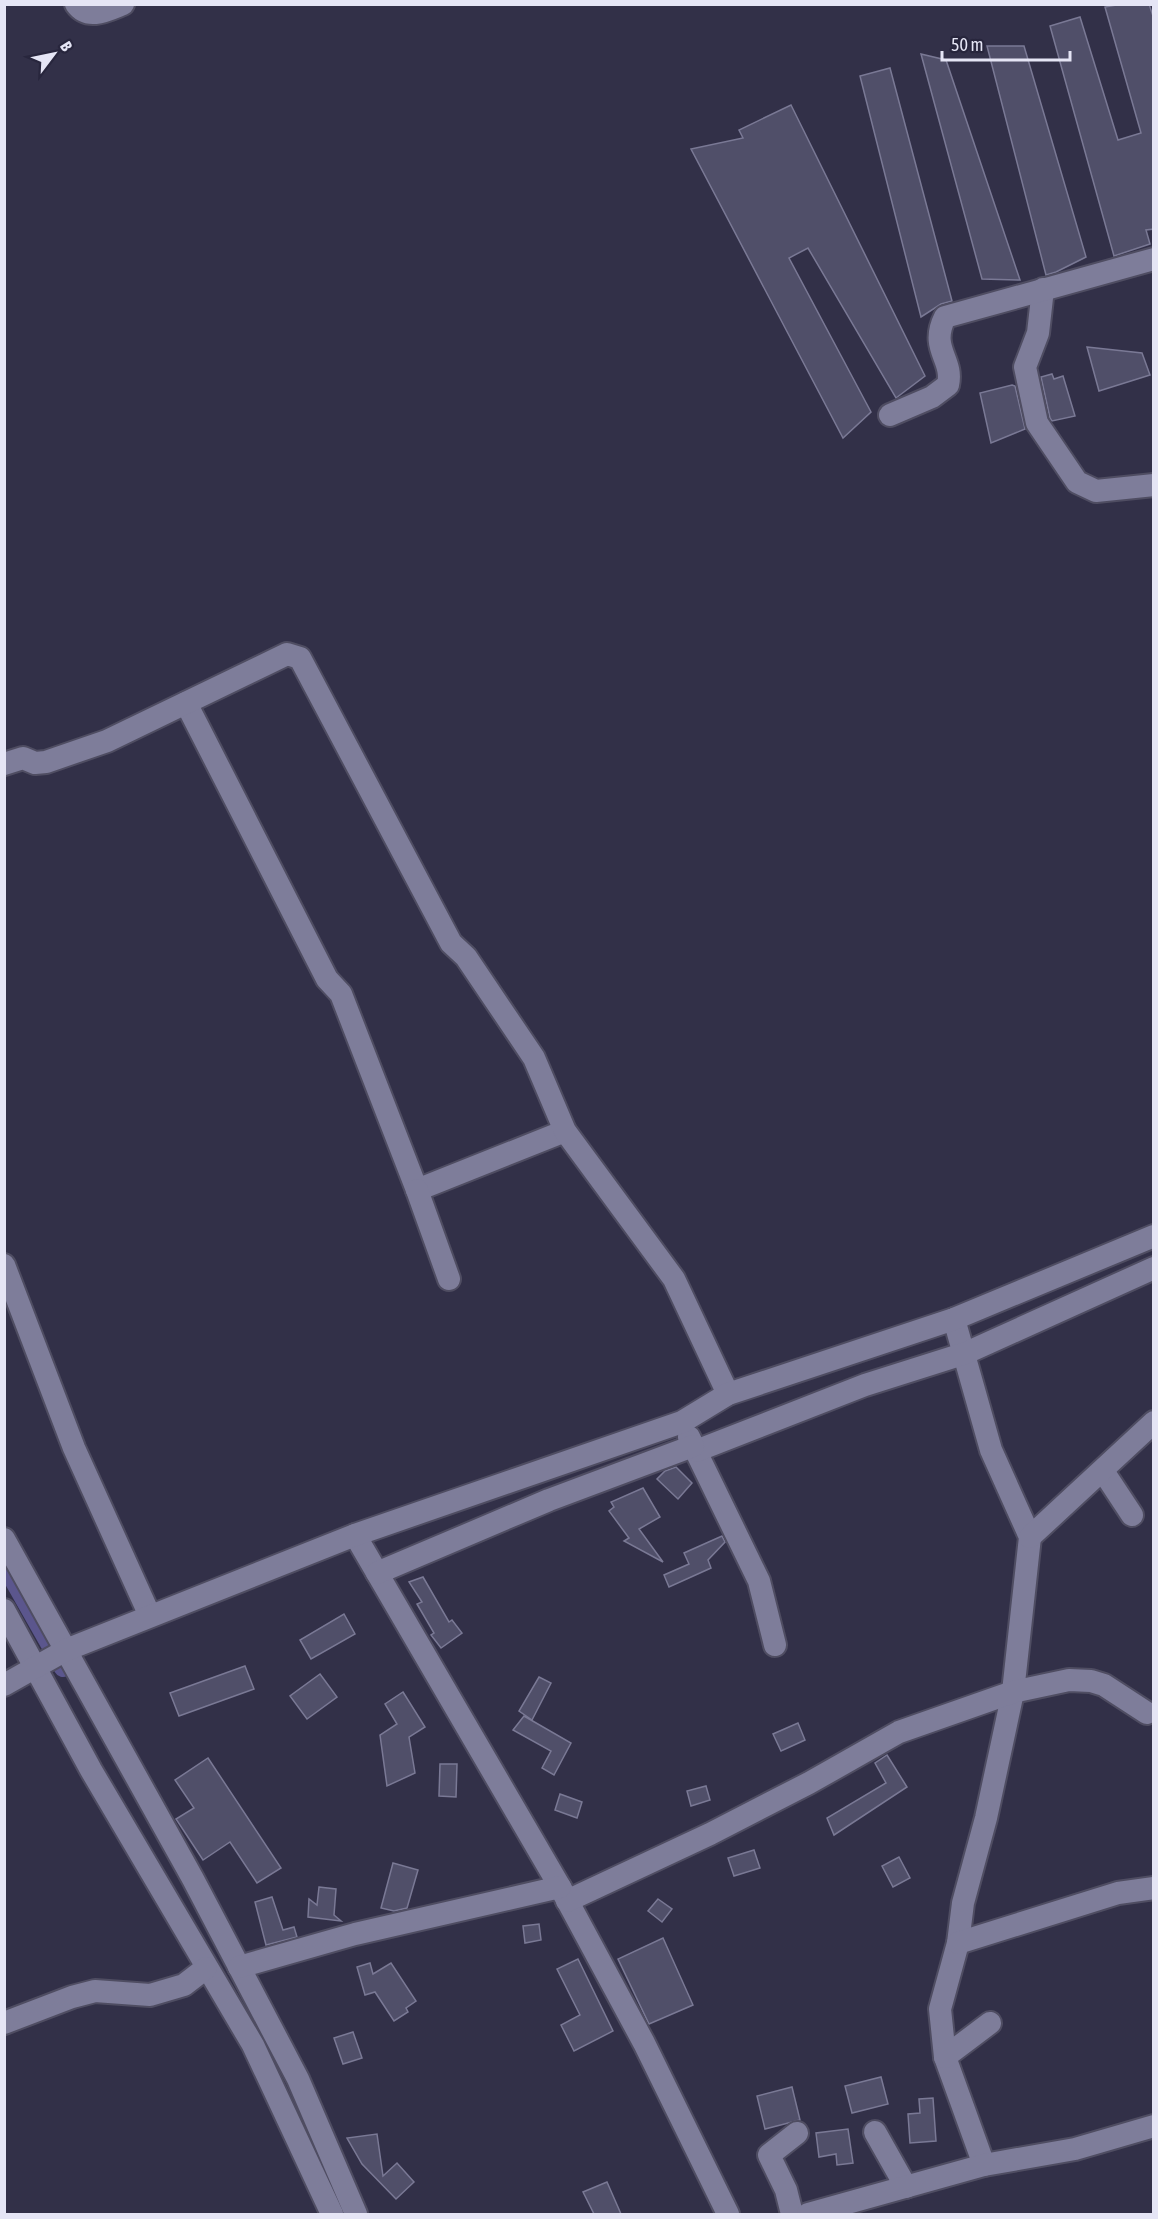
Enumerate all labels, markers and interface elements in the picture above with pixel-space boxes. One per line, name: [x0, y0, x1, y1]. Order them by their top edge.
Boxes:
north arrow: [24, 24, 84, 84]
scale bar: [942, 24, 1070, 62]
text: 50 m: [951, 34, 983, 55]
text: B: [57, 38, 77, 54]

